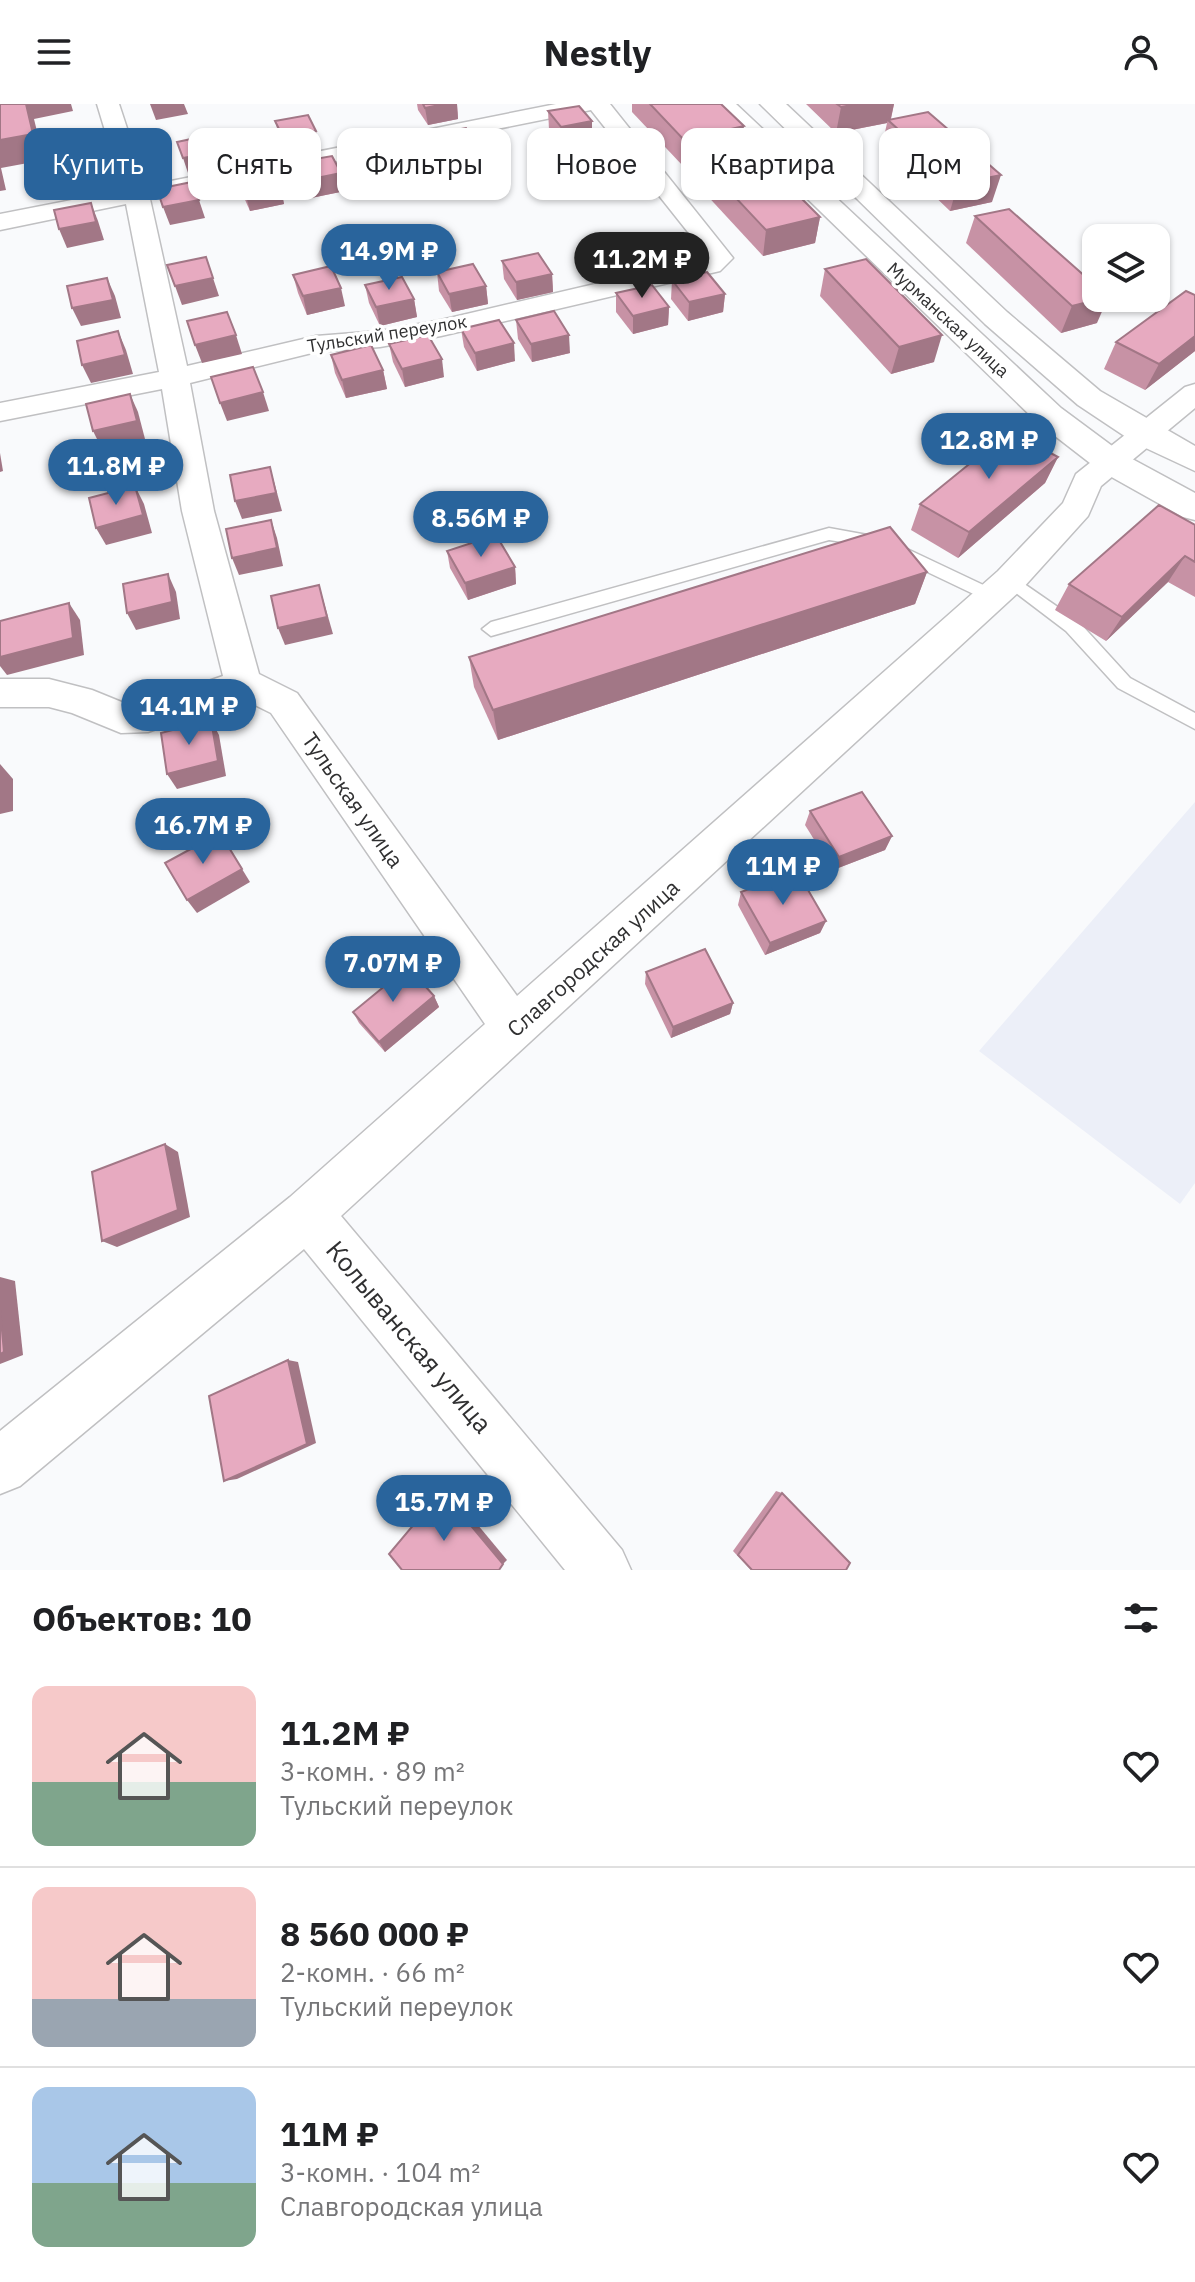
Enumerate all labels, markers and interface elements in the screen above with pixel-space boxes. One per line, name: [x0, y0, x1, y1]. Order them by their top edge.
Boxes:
text: Nestly: [544, 29, 651, 76]
icon: menu: [32, 30, 76, 74]
icon: person: [1119, 30, 1163, 74]
chip: Купить: [24, 128, 172, 200]
chip: Снять: [188, 128, 321, 200]
chip: Фильтры: [337, 128, 511, 200]
chip: Новое: [527, 128, 665, 200]
chip: Квартира: [681, 128, 863, 200]
chip: Дом: [879, 128, 990, 200]
pin: 14.9M ₽: [315, 224, 463, 292]
map controls: [1082, 224, 1170, 312]
button: layers: [1082, 224, 1170, 312]
pin: 11.2M ₽: [568, 232, 716, 300]
text: 14.9M ₽: [339, 233, 439, 267]
text: 11.2M ₽: [592, 241, 692, 275]
street label: Мурманская улица: [882, 257, 1015, 382]
street label: Тульский переулок: [305, 310, 469, 357]
pin: 12.8M ₽: [915, 413, 1063, 481]
text: 12.8M ₽: [939, 422, 1039, 456]
pin: 11.8M ₽: [42, 439, 190, 507]
text: 11.8M ₽: [66, 448, 166, 482]
pin: 8.56M ₽: [407, 491, 555, 559]
text: 8.56M ₽: [431, 500, 531, 534]
pin: 14.1M ₽: [115, 679, 263, 747]
text: 14.1M ₽: [139, 688, 239, 722]
street label: Тульская улица: [296, 726, 411, 873]
pin: 16.7M ₽: [129, 798, 277, 866]
text: 16.7M ₽: [153, 807, 253, 841]
pin: 11M ₽: [727, 839, 839, 907]
text: 11M ₽: [745, 848, 821, 882]
street label: Славгородская улица: [500, 872, 685, 1043]
pin: 7.07M ₽: [319, 936, 467, 1004]
text: 7.07M ₽: [343, 945, 443, 979]
street label: Колыванская улица: [319, 1233, 500, 1440]
pin: 15.7M ₽: [370, 1475, 518, 1543]
text: 15.7M ₽: [394, 1484, 494, 1518]
text: Объектов: 10: [32, 1596, 252, 1640]
icon: filters: [1119, 1596, 1163, 1640]
text: 11.2M ₽: [280, 1710, 410, 1754]
icon: home: [96, 1718, 192, 1814]
icon: heart: [1119, 1744, 1163, 1788]
text: 3-комн. · 89 m²: [280, 1754, 465, 1788]
text: Тульский переулок: [280, 1788, 513, 1822]
text: 8 560 000 ₽: [280, 1911, 469, 1955]
icon: home: [96, 1919, 192, 2015]
icon: heart: [1119, 1945, 1163, 1989]
text: 2-комн. · 66 m²: [280, 1955, 465, 1989]
text: Тульский переулок: [280, 1989, 513, 2023]
text: 11M ₽: [280, 2111, 379, 2155]
icon: home: [96, 2119, 192, 2215]
icon: heart: [1119, 2145, 1163, 2189]
text: 3-комн. · 104 m²: [280, 2155, 480, 2189]
text: Славгородская улица: [280, 2189, 543, 2223]

